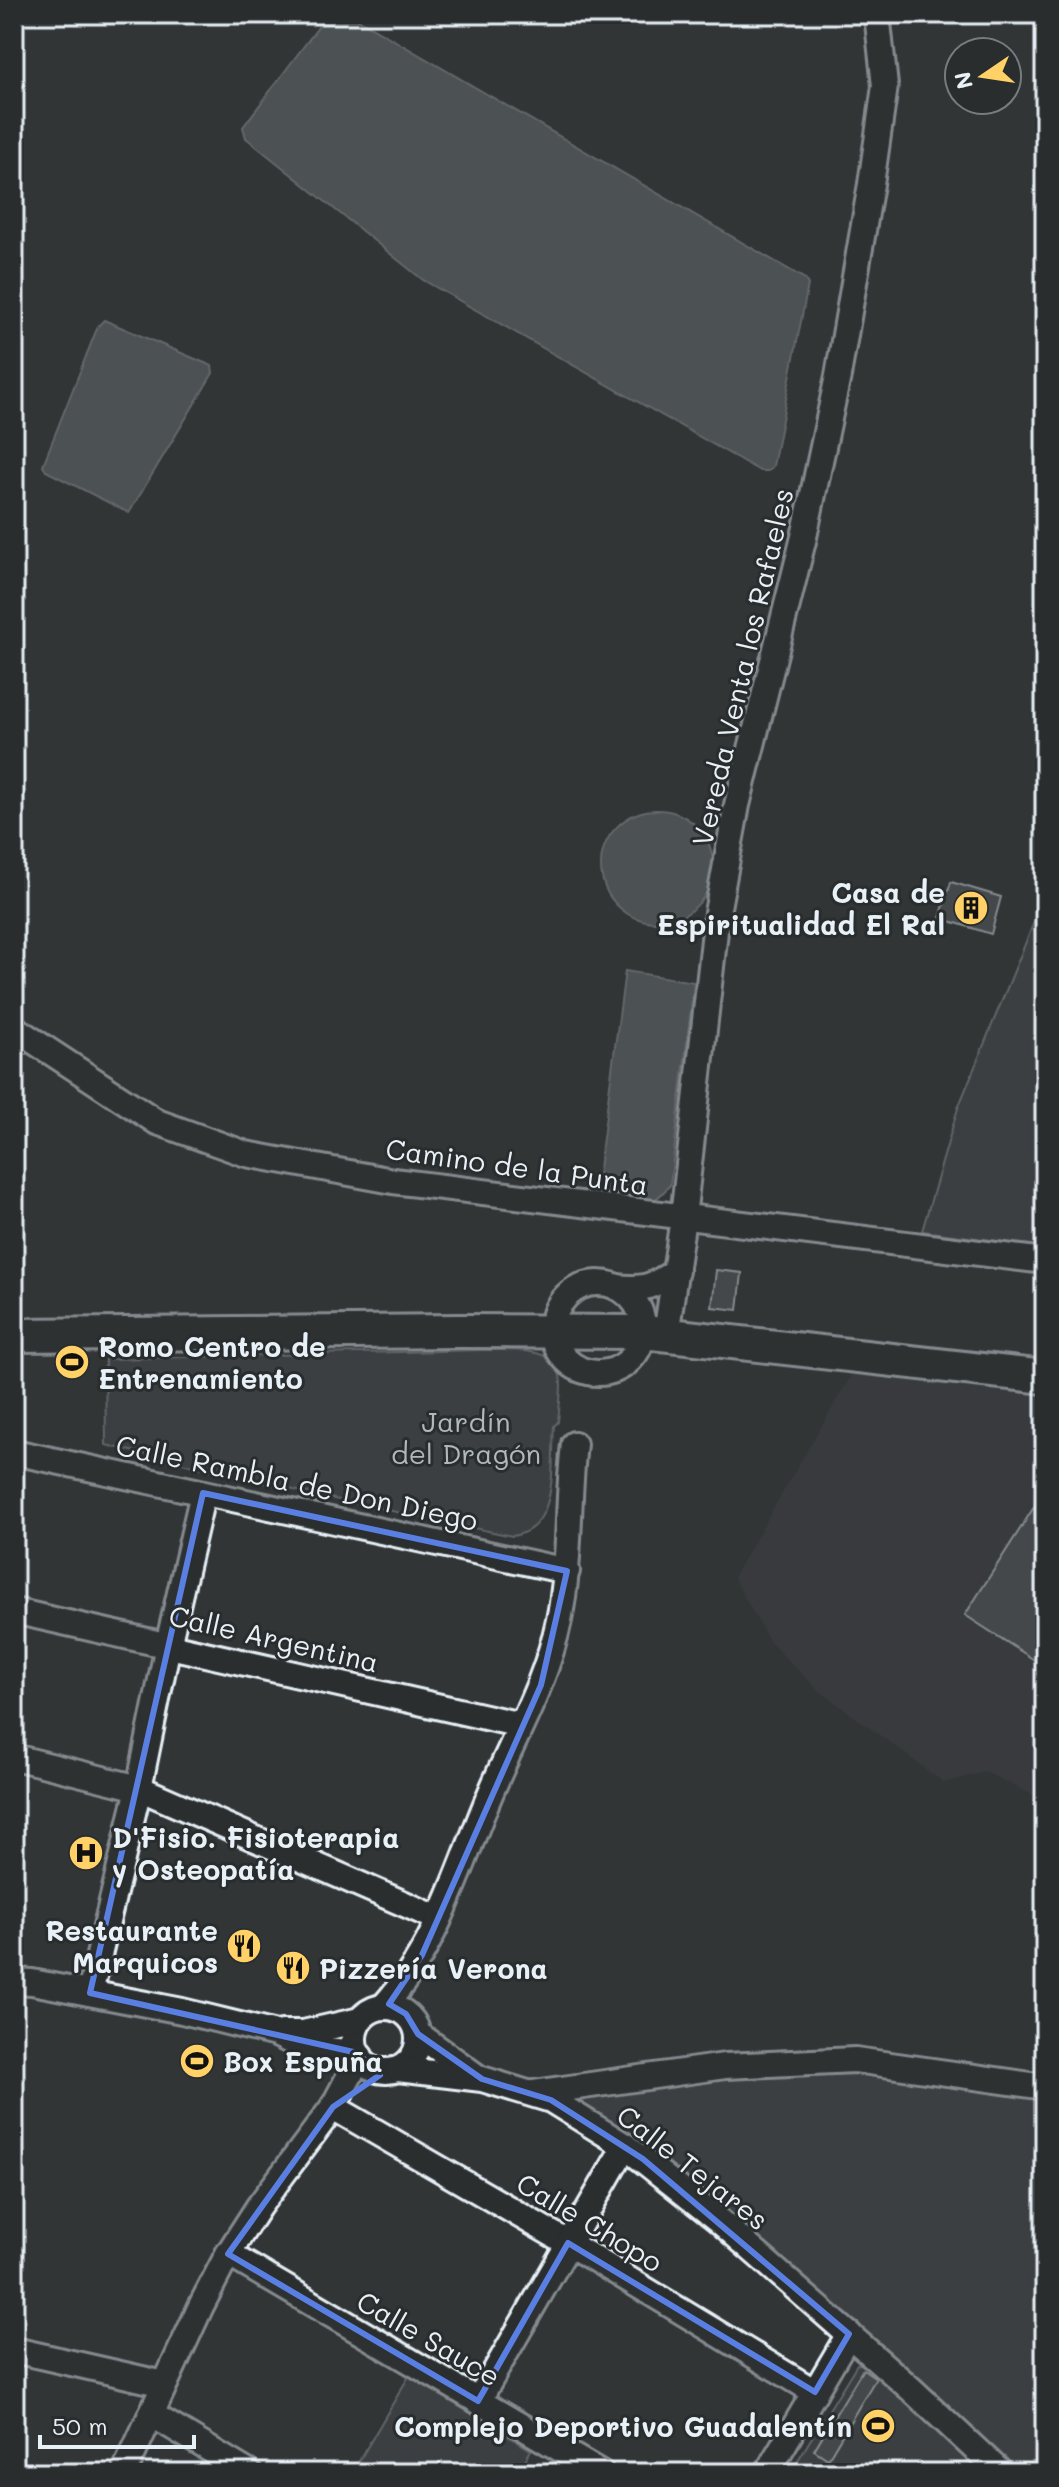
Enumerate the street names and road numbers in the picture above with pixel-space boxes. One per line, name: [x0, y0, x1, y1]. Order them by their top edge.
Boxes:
street label: Vereda Venta los Rafaeles: [683, 485, 801, 849]
street label: Camino de la Punta: [383, 1130, 651, 1202]
street label: Calle Rambla de Don Diego: [113, 1426, 481, 1538]
street label: Calle Argentina: [166, 1596, 382, 1680]
street label: Calle Tejares: [610, 2097, 776, 2237]
street label: Calle Chopo: [510, 2164, 670, 2280]
street label: Calle Sauce: [351, 2282, 507, 2394]

